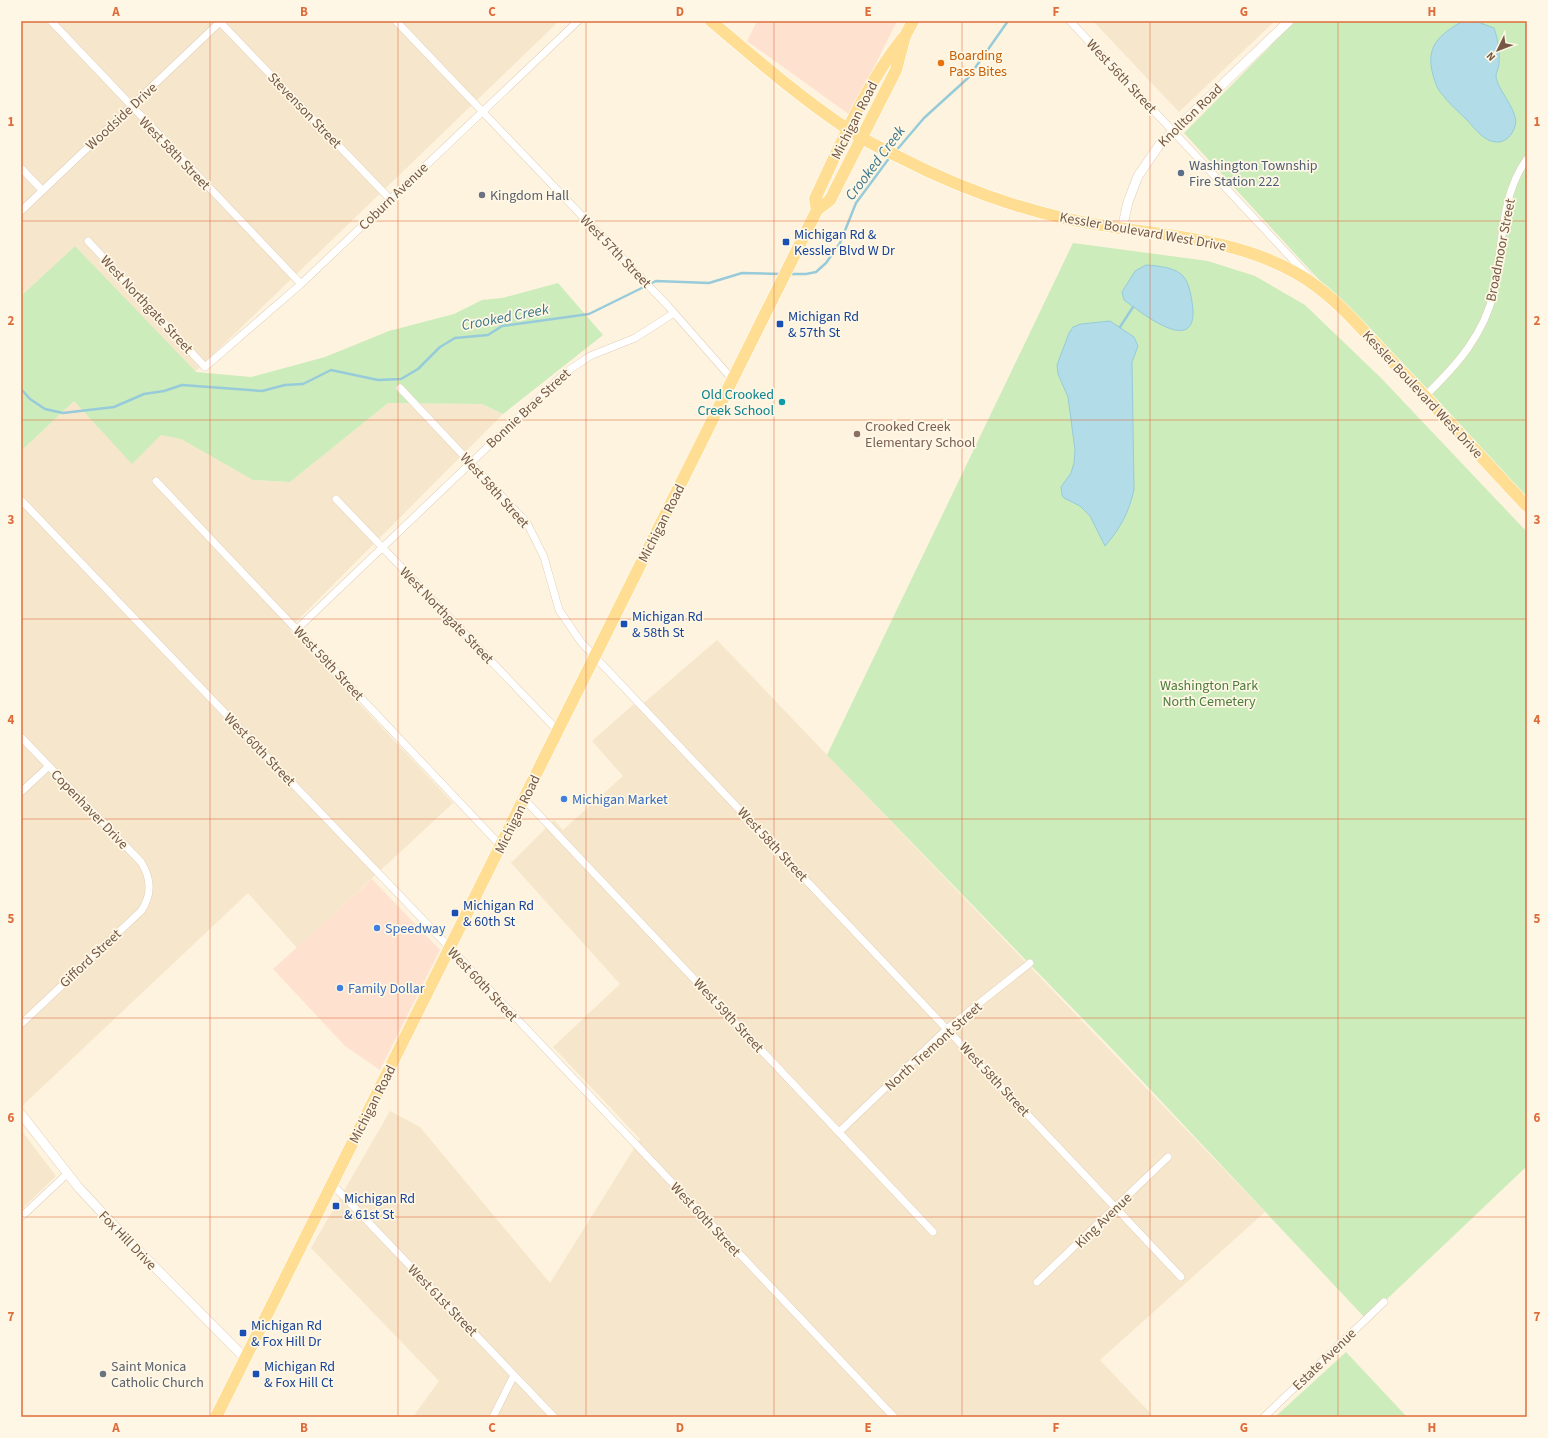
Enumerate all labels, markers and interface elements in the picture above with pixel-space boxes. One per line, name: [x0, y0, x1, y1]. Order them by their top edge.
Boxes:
text: A: [111, 3, 120, 21]
text: B: [300, 3, 308, 21]
text: C: [488, 3, 496, 21]
text: D: [676, 3, 684, 21]
text: E: [864, 3, 872, 21]
text: F: [1053, 3, 1060, 21]
text: G: [1240, 3, 1248, 21]
text: H: [1428, 3, 1436, 21]
north arrow: [1478, 30, 1518, 70]
street label: West 56th Street: [1081, 35, 1161, 119]
place label: Boarding Pass Bites: [949, 46, 1007, 82]
text: N: [1483, 49, 1499, 64]
marker: Boarding Pass Bites: [936, 58, 946, 68]
street label: Stevenson Street: [263, 68, 346, 153]
street label: Woodside Drive: [82, 78, 162, 155]
street label: Michigan Road: [827, 78, 883, 163]
street label: Knollton Road: [1154, 80, 1228, 152]
text: 1: [8, 113, 15, 131]
street label: West 58th Street: [134, 113, 215, 195]
text: 1: [1534, 113, 1541, 131]
water label: Crooked Creek: [840, 121, 911, 205]
place label: Washington Township Fire Station 222: [1189, 156, 1318, 192]
street label: Coburn Avenue: [355, 158, 433, 235]
marker: Washington Township Fire Station 222: [1176, 168, 1186, 178]
place label: Kingdom Hall: [490, 186, 570, 206]
marker: Kingdom Hall: [477, 190, 487, 200]
street label: Broadmoor Street: [1481, 197, 1521, 303]
street label: Kessler Boulevard West Drive: [1058, 207, 1228, 257]
street label: West 57th Street: [575, 211, 656, 293]
place label: Michigan Rd & Kessler Blvd W Dr: [794, 225, 895, 261]
marker: Michigan Rd & Kessler Blvd W Dr: [781, 237, 791, 247]
street label: West Northgate Street: [95, 251, 197, 358]
water label: Crooked Creek: [460, 299, 551, 336]
place label: Michigan Rd & 57th St: [788, 307, 859, 343]
text: 2: [8, 312, 15, 330]
text: 2: [1534, 312, 1541, 330]
marker: Michigan Rd & 57th St: [775, 319, 785, 329]
street label: Kessler Boulevard West Drive: [1357, 326, 1487, 463]
street label: Bonnie Brae Street: [482, 364, 576, 453]
place label: Old Crooked Creek School: [697, 385, 774, 421]
marker: Old Crooked Creek School: [777, 397, 787, 407]
place label: Crooked Creek Elementary School: [865, 417, 976, 453]
marker: Crooked Creek Elementary School: [852, 429, 862, 439]
street label: West 58th Street: [455, 449, 534, 533]
street label: Michigan Road: [634, 481, 690, 566]
text: 3: [8, 511, 15, 529]
text: 3: [1534, 511, 1541, 529]
street label: West Northgate Street: [395, 563, 498, 669]
place label: Michigan Rd & 58th St: [632, 607, 703, 643]
marker: Michigan Rd & 58th St: [619, 619, 629, 629]
street label: West 59th Street: [288, 622, 368, 706]
park label: Washington Park North Cemetery: [1160, 676, 1258, 712]
street label: West 60th Street: [219, 709, 300, 791]
text: 4: [8, 711, 15, 729]
text: 4: [1534, 711, 1541, 729]
street label: Copenhaver Drive: [46, 765, 133, 854]
street label: Michigan Road: [490, 772, 546, 857]
place label: Michigan Market: [572, 790, 668, 810]
marker: Michigan Market: [559, 794, 569, 804]
street label: West 58th Street: [732, 803, 812, 887]
place label: Michigan Rd & 60th St: [463, 896, 534, 932]
marker: Michigan Rd & 60th St: [450, 908, 460, 918]
text: 5: [8, 910, 15, 928]
text: 5: [1534, 910, 1541, 928]
place label: Speedway: [385, 919, 446, 939]
marker: Speedway: [372, 923, 382, 933]
street label: Gifford Street: [55, 925, 126, 993]
street label: West 60th Street: [442, 943, 522, 1027]
street label: West 59th Street: [688, 974, 768, 1058]
place label: Family Dollar: [348, 979, 425, 999]
marker: Family Dollar: [335, 983, 345, 993]
street label: North Tremont Street: [881, 997, 987, 1096]
street label: West 58th Street: [954, 1038, 1034, 1122]
street label: Michigan Road: [345, 1062, 401, 1147]
text: 6: [8, 1109, 15, 1127]
text: 6: [1534, 1109, 1541, 1127]
street label: West 60th Street: [665, 1178, 745, 1262]
street label: King Avenue: [1071, 1188, 1137, 1253]
place label: Michigan Rd & 61st St: [344, 1189, 415, 1225]
marker: Michigan Rd & 61st St: [331, 1201, 341, 1211]
street label: Fox Hill Drive: [94, 1206, 161, 1275]
street label: West 61st Street: [403, 1260, 482, 1341]
text: 7: [8, 1308, 15, 1326]
text: 7: [1534, 1308, 1541, 1326]
place label: Michigan Rd & Fox Hill Dr: [251, 1316, 322, 1352]
street label: Estate Avenue: [1288, 1324, 1361, 1395]
marker: Michigan Rd & Fox Hill Dr: [238, 1328, 248, 1338]
place label: Saint Monica Catholic Church: [111, 1357, 204, 1393]
place label: Michigan Rd & Fox Hill Ct: [264, 1357, 335, 1393]
marker: Saint Monica Catholic Church: [98, 1369, 108, 1379]
marker: Michigan Rd & Fox Hill Ct: [251, 1369, 261, 1379]
text: A: [111, 1419, 120, 1437]
text: B: [300, 1419, 308, 1437]
text: C: [488, 1419, 496, 1437]
text: D: [676, 1419, 684, 1437]
text: E: [864, 1419, 872, 1437]
text: F: [1053, 1419, 1060, 1437]
text: G: [1240, 1419, 1248, 1437]
text: H: [1428, 1419, 1436, 1437]

